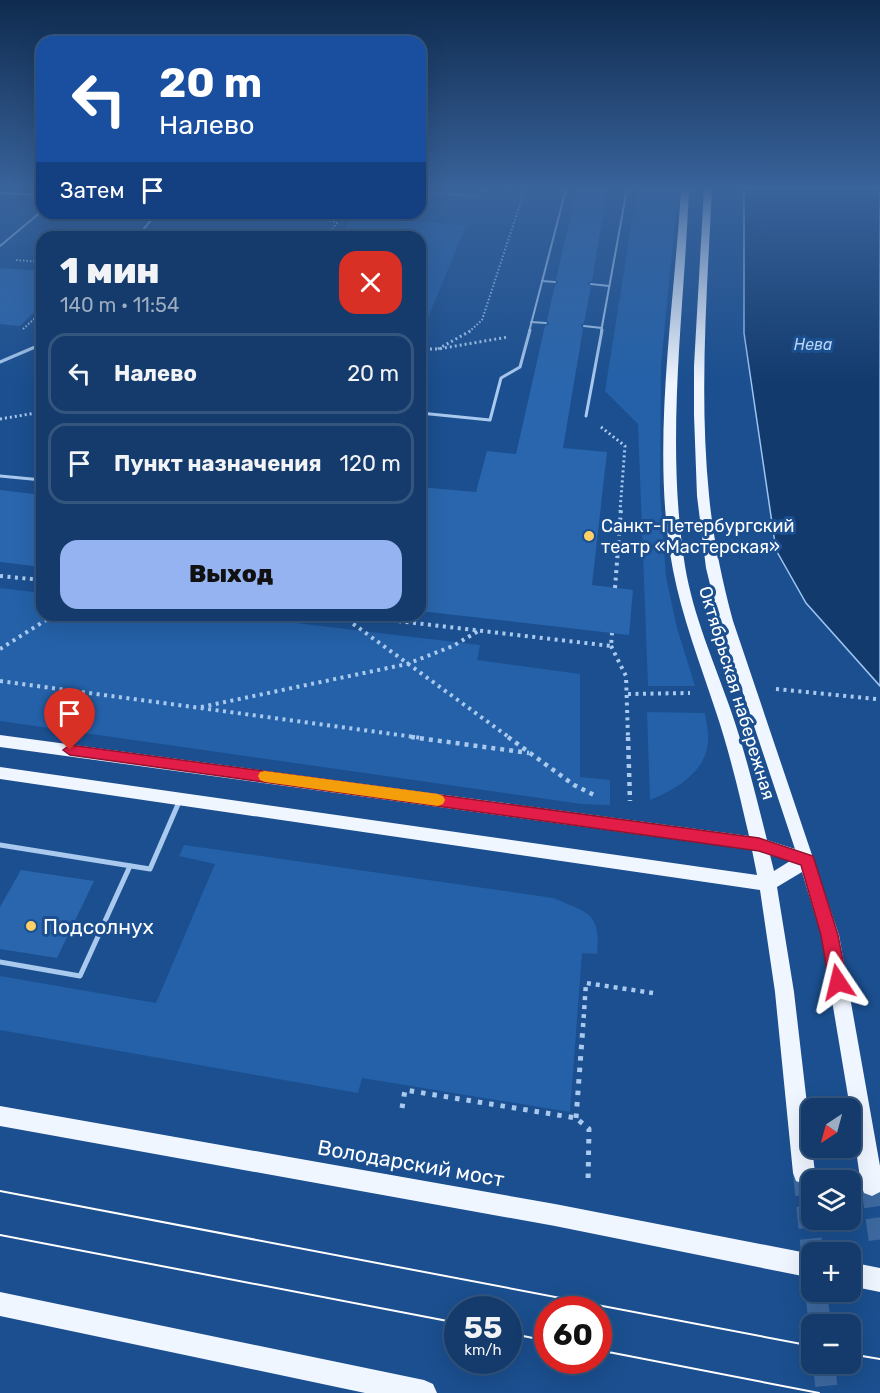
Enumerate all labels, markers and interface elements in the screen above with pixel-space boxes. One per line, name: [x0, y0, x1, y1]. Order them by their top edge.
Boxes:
text: 20 m: [159, 58, 262, 108]
icon: left: [60, 60, 138, 138]
text: Налево: [159, 109, 255, 141]
icon: arrive: [136, 174, 169, 207]
text: Затем: [60, 177, 124, 204]
text: 1 мин: [60, 249, 160, 292]
button: close: [339, 251, 402, 314]
text: 140 m · 11:54: [60, 293, 179, 317]
water label: Нева: [794, 335, 832, 354]
icon: left: [63, 357, 96, 390]
text: Налево: [114, 360, 197, 387]
text: 20 m: [347, 360, 399, 387]
icon: arrive: [63, 447, 96, 480]
text: Пункт назначения: [114, 450, 322, 477]
text: 120 m: [340, 450, 401, 477]
place label: Санкт-Петербургский театр «Мастерская»: [601, 515, 794, 558]
marker: Санкт-Петербургский театр «Мастерская»: [582, 529, 596, 543]
button: Выход: [60, 540, 402, 609]
street label: Октябрьская набережная: [694, 584, 780, 802]
pin: [44, 688, 95, 750]
icon: arrive: [53, 697, 86, 730]
place label: Подсолнух: [43, 914, 154, 939]
marker: Подсолнух: [24, 919, 38, 933]
position arrow: [806, 950, 870, 1014]
north arrow: [801, 1098, 861, 1158]
map controls: [801, 1098, 861, 1374]
street label: Володарский мост: [316, 1134, 507, 1192]
button: layers: [801, 1170, 861, 1230]
button: +: [801, 1242, 861, 1302]
speed limit sign: 60: [534, 1296, 612, 1374]
text: 55: [464, 1310, 502, 1346]
button: −: [801, 1314, 861, 1374]
text: km/h: [464, 1341, 502, 1359]

